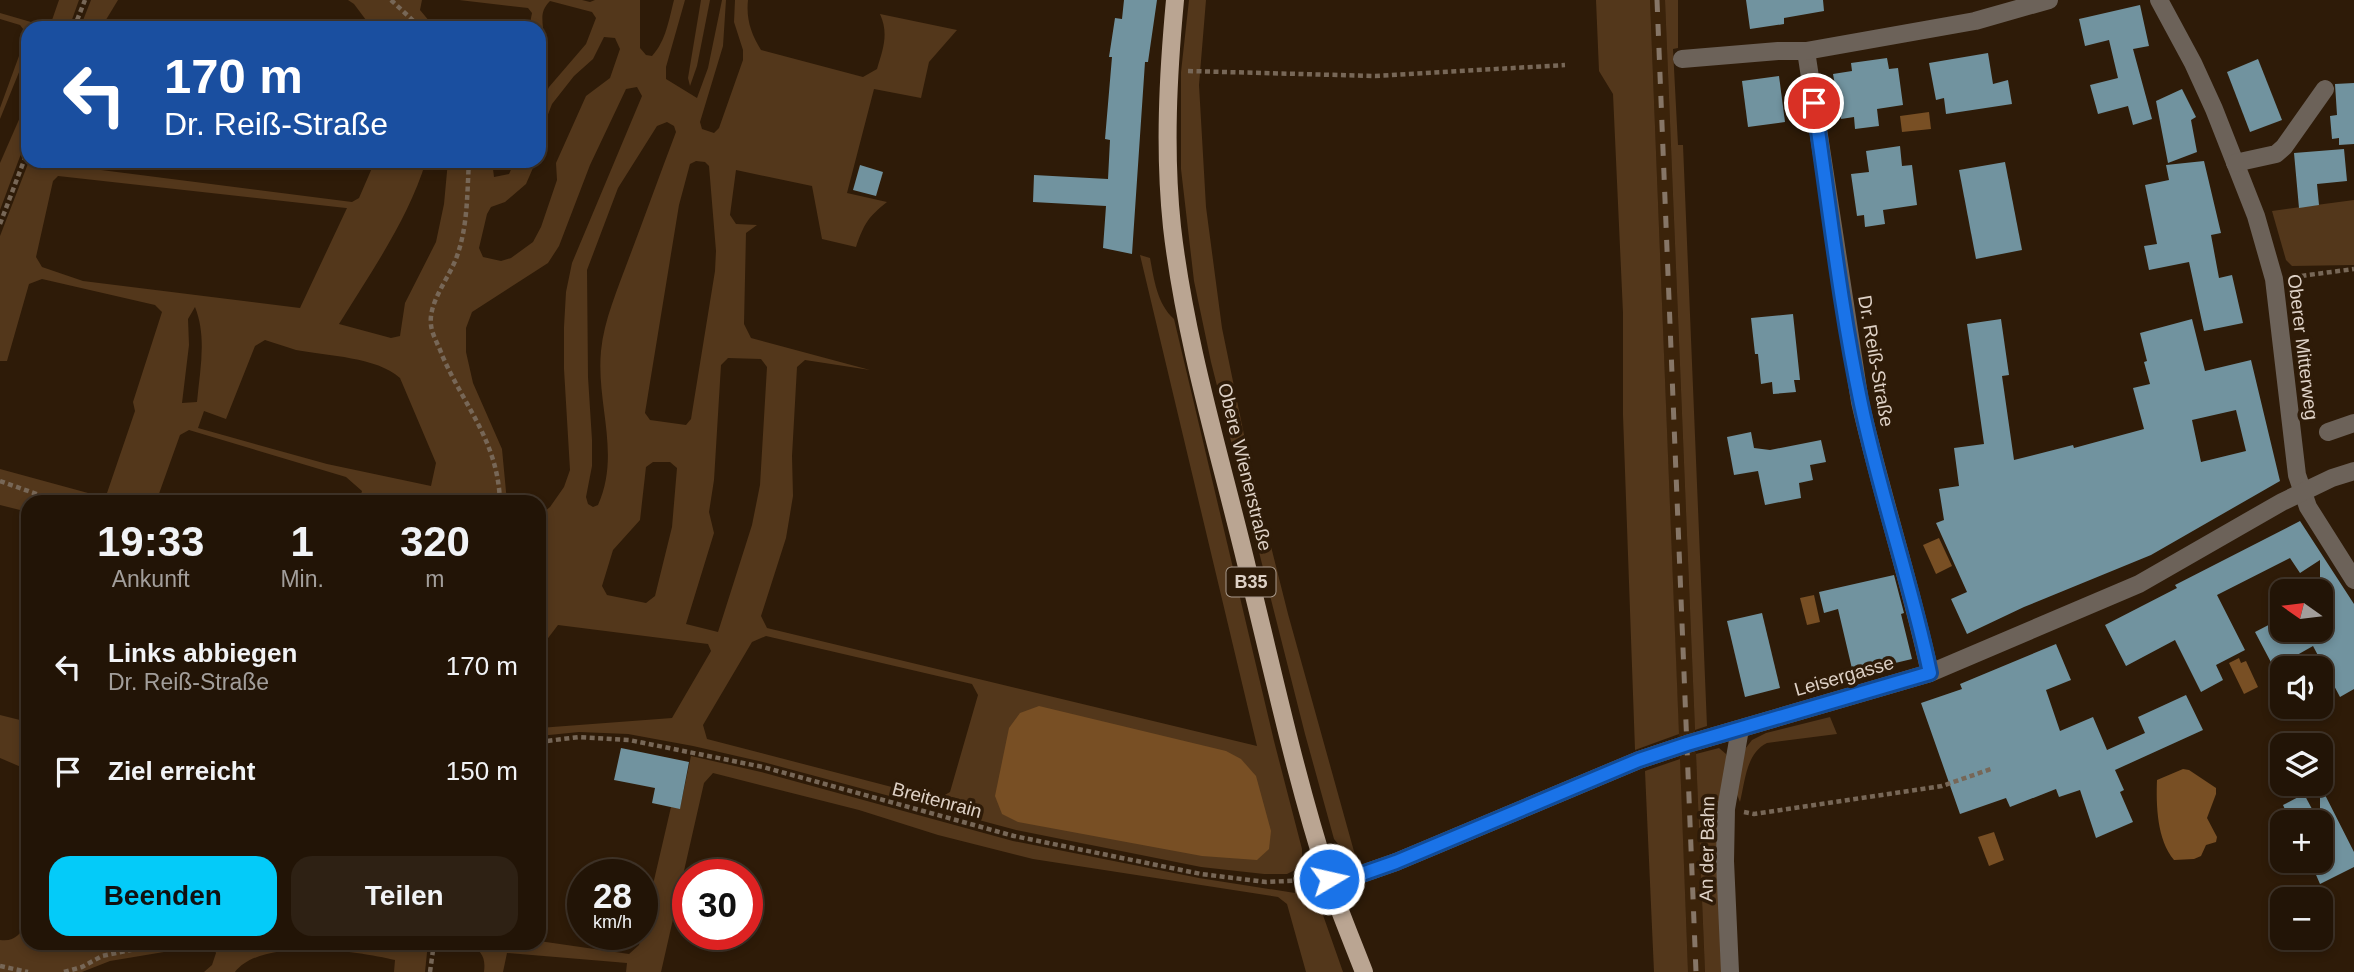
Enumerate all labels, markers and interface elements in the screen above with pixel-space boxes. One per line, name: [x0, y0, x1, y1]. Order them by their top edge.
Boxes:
icon: left: [49, 49, 140, 140]
text: 170 m: [164, 49, 303, 103]
pin: [1784, 73, 1844, 133]
icon: arrive: [1795, 84, 1833, 122]
text: Dr. Reiß-Straße: [164, 106, 388, 142]
street label: Oberer Mitterweg: [2284, 273, 2322, 421]
street label: Dr. Reiß-Straße: [1854, 294, 1898, 428]
street label: Obere Wienerstraße: [1214, 381, 1276, 553]
text: 19:33: [97, 518, 204, 565]
text: 1: [290, 518, 314, 565]
text: 320: [400, 518, 470, 565]
text: Ankunft: [112, 566, 190, 592]
text: Min.: [280, 566, 324, 592]
text: m: [425, 566, 445, 592]
road number: B35: [1226, 568, 1276, 596]
north arrow: [2270, 579, 2333, 642]
map controls: [2270, 579, 2333, 950]
text: Links abbiegen: [108, 638, 297, 668]
icon: left: [49, 648, 87, 686]
text: 170 m: [446, 651, 518, 681]
street label: Leisergasse: [1792, 652, 1896, 700]
button: sound: [2270, 656, 2333, 719]
text: Dr. Reiß-Straße: [108, 669, 269, 695]
button: layers: [2270, 733, 2333, 796]
icon: arrive: [49, 753, 87, 791]
text: Ziel erreicht: [108, 756, 255, 786]
text: 150 m: [446, 756, 518, 786]
street label: Breitenrain: [890, 778, 984, 822]
street label: An der Bahn: [1696, 796, 1718, 902]
button: +: [2270, 810, 2333, 873]
position arrow: [1292, 842, 1366, 916]
button: Beenden: [49, 856, 277, 936]
button: Teilen: [291, 856, 518, 936]
speed limit sign: 30: [672, 859, 763, 950]
text: 28: [593, 876, 632, 915]
button: −: [2270, 887, 2333, 950]
text: km/h: [593, 912, 632, 932]

